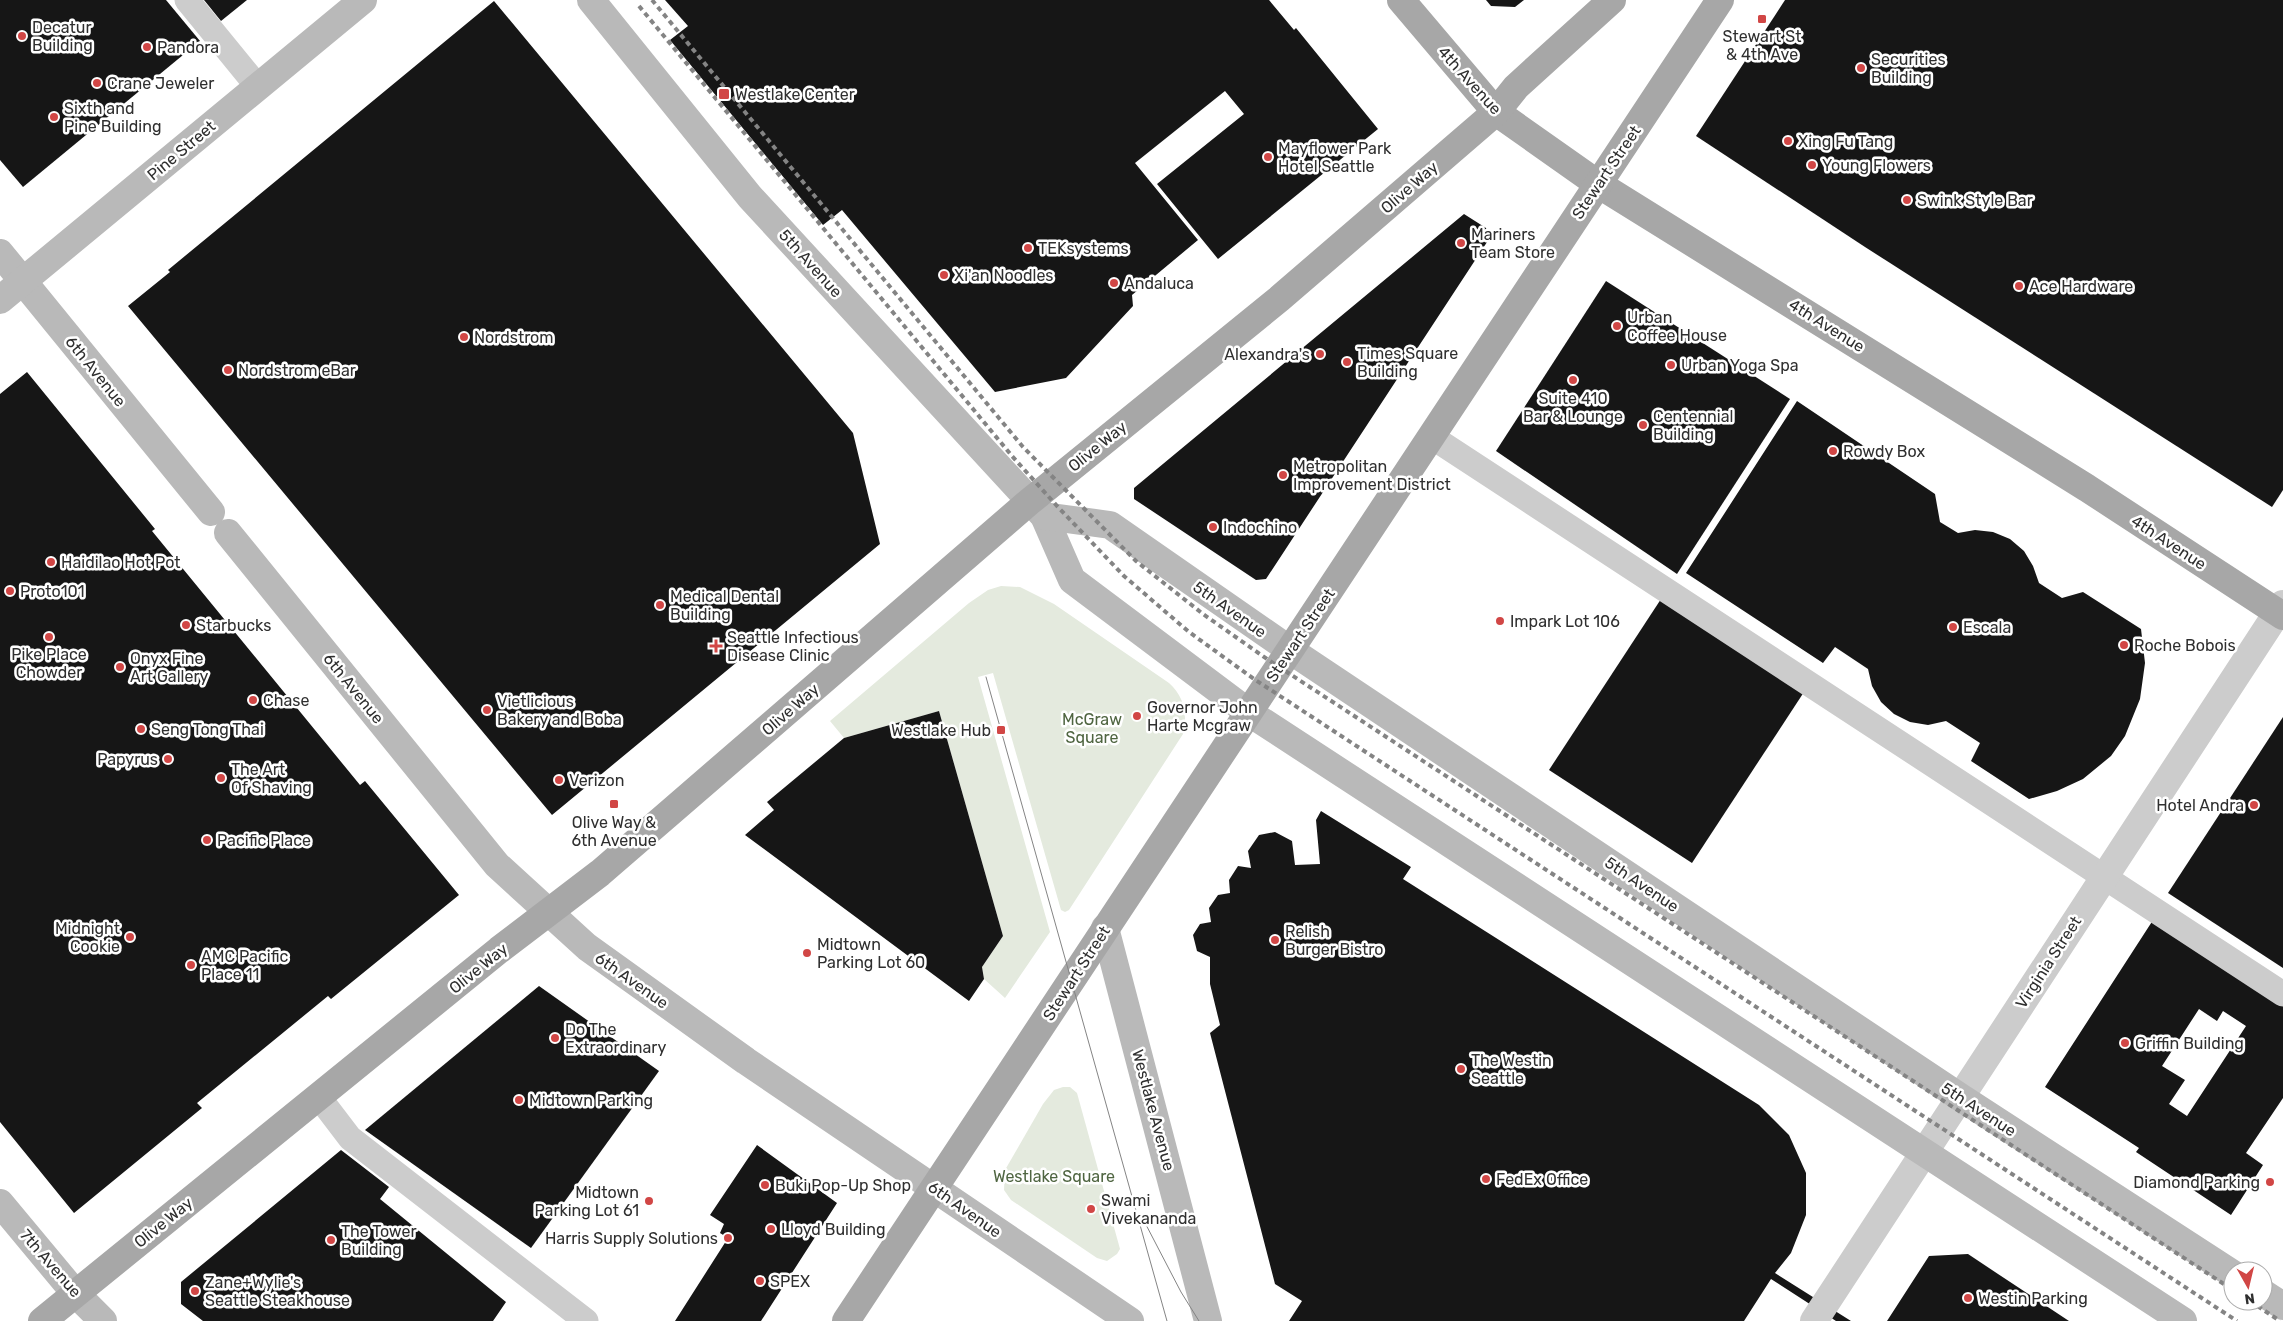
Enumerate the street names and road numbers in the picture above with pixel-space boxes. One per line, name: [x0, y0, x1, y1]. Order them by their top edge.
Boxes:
street label: 4th Avenue: [1434, 42, 1505, 118]
street label: Pine Street: [143, 116, 219, 184]
street label: Stewart Street: [1568, 122, 1645, 223]
street label: Olive Way: [1377, 157, 1442, 217]
street label: 5th Avenue: [775, 225, 846, 301]
street label: 4th Avenue: [1785, 295, 1868, 356]
street label: 6th Avenue: [61, 332, 130, 410]
street label: Olive Way: [1064, 417, 1131, 476]
street label: 4th Avenue: [2128, 511, 2210, 574]
street label: 5th Avenue: [1189, 577, 1270, 642]
street label: Stewart Street: [1262, 585, 1339, 686]
street label: 6th Avenue: [319, 649, 388, 727]
street label: Olive Way: [758, 679, 823, 739]
street label: 5th Avenue: [1601, 853, 1682, 916]
street label: Virginia Street: [2012, 913, 2085, 1012]
street label: Stewart Street: [1039, 922, 1114, 1024]
street label: Olive Way: [445, 939, 512, 998]
street label: 6th Avenue: [591, 948, 672, 1013]
street label: Westlake Avenue: [1128, 1047, 1179, 1173]
street label: 5th Avenue: [1938, 1078, 2020, 1141]
street label: 6th Avenue: [924, 1177, 1005, 1242]
street label: Olive Way: [130, 1193, 197, 1252]
street label: 7th Avenue: [16, 1225, 85, 1301]

